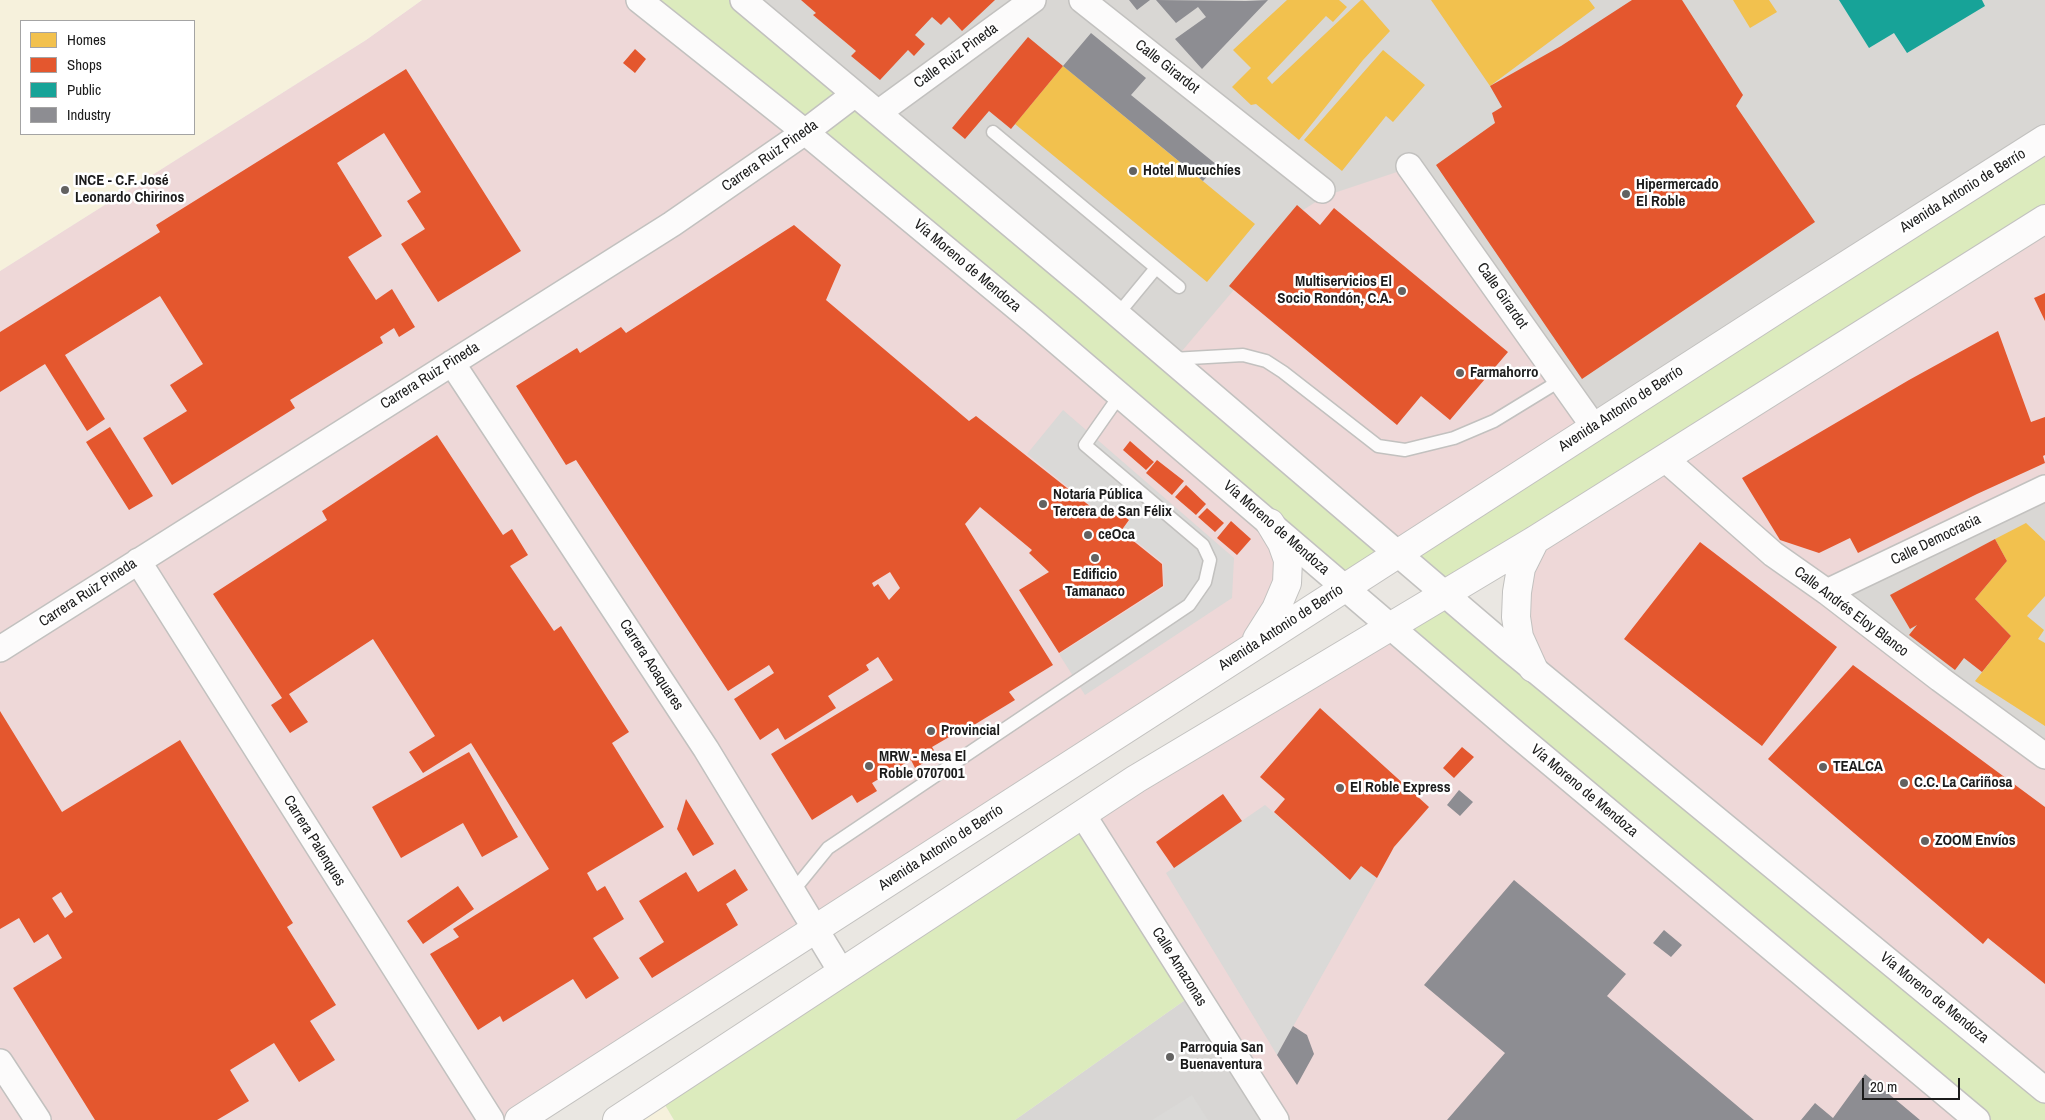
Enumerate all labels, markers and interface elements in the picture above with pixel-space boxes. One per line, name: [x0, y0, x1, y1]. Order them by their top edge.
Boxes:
legend: [20, 20, 195, 135]
street label: Calle Ruiz Pineda: [911, 20, 1001, 92]
text: Homes: [67, 29, 106, 50]
street label: Calle Girardot: [1131, 36, 1203, 98]
text: Shops: [67, 54, 102, 75]
text: Public: [67, 79, 101, 100]
text: Industry: [67, 104, 111, 125]
street label: Carrera Ruiz Pineda: [719, 116, 821, 196]
street label: Avenida Antonio de Berrío: [1897, 145, 2029, 237]
place label: Hotel Mucuchíes: [1143, 162, 1241, 180]
marker: Hotel Mucuchíes: [1127, 165, 1139, 177]
place label: INCE - C.F. José Leonardo Chirinos: [75, 172, 184, 207]
place label: Hipermercado El Roble: [1636, 176, 1719, 211]
marker: INCE - C.F. José Leonardo Chirinos: [59, 184, 71, 196]
marker: Hipermercado El Roble: [1620, 188, 1632, 200]
street label: Vía Moreno de Mendoza: [910, 216, 1024, 316]
street label: Calle Girardot: [1473, 259, 1531, 333]
place label: Multiservicios El Socio Rondón, C.A.: [1277, 273, 1392, 308]
marker: Multiservicios El Socio Rondón, C.A.: [1396, 285, 1408, 297]
street label: Carrera Ruiz Pineda: [377, 338, 483, 414]
street label: Avenida Antonio de Berrío: [1555, 362, 1687, 456]
place label: Farmahorro: [1470, 364, 1538, 382]
marker: Farmahorro: [1454, 367, 1466, 379]
street label: Vía Moreno de Mendoza: [1219, 477, 1333, 579]
place label: Notaría Pública Tercera de San Félix: [1053, 486, 1172, 521]
marker: Notaría Pública Tercera de San Félix: [1037, 498, 1049, 510]
street label: Calle Democracia: [1888, 510, 1984, 570]
place label: ceOca: [1098, 526, 1135, 544]
marker: ceOca: [1082, 529, 1094, 541]
marker: Edificio Tamanaco: [1089, 552, 1101, 564]
street label: Carrera Ruiz Pineda: [36, 555, 140, 631]
street label: Calle Andrés Eloy Blanco: [1790, 563, 1912, 661]
place label: Edificio Tamanaco: [1065, 566, 1125, 601]
street label: Avenida Antonio de Berrío: [1215, 581, 1347, 675]
street label: Carrera Aoaquares: [615, 616, 687, 714]
place label: Provincial: [941, 722, 1000, 740]
marker: Provincial: [925, 725, 937, 737]
street label: Vía Moreno de Mendoza: [1527, 741, 1641, 841]
place label: MRW - Mesa El Roble 0707001: [879, 748, 966, 783]
place label: TEALCA: [1833, 758, 1883, 776]
marker: MRW - Mesa El Roble 0707001: [863, 760, 875, 772]
marker: TEALCA: [1817, 761, 1829, 773]
place label: C.C. La Cariñosa: [1914, 774, 2012, 792]
marker: C.C. La Cariñosa: [1898, 777, 1910, 789]
place label: El Roble Express: [1350, 779, 1450, 797]
marker: El Roble Express: [1334, 782, 1346, 794]
street label: Carrera Palenques: [279, 792, 349, 890]
street label: Avenida Antonio de Berrío: [875, 801, 1007, 895]
place label: ZOOM Envíos: [1935, 832, 2016, 850]
marker: ZOOM Envíos: [1919, 835, 1931, 847]
street label: Calle Amazonas: [1148, 924, 1210, 1010]
street label: Vía Moreno de Mendoza: [1876, 949, 1992, 1047]
place label: Parroquia San Buenaventura: [1180, 1039, 1263, 1074]
marker: Parroquia San Buenaventura: [1164, 1051, 1176, 1063]
scale bar: [1865, 1068, 1962, 1100]
text: 20 m: [1870, 1076, 1897, 1097]

